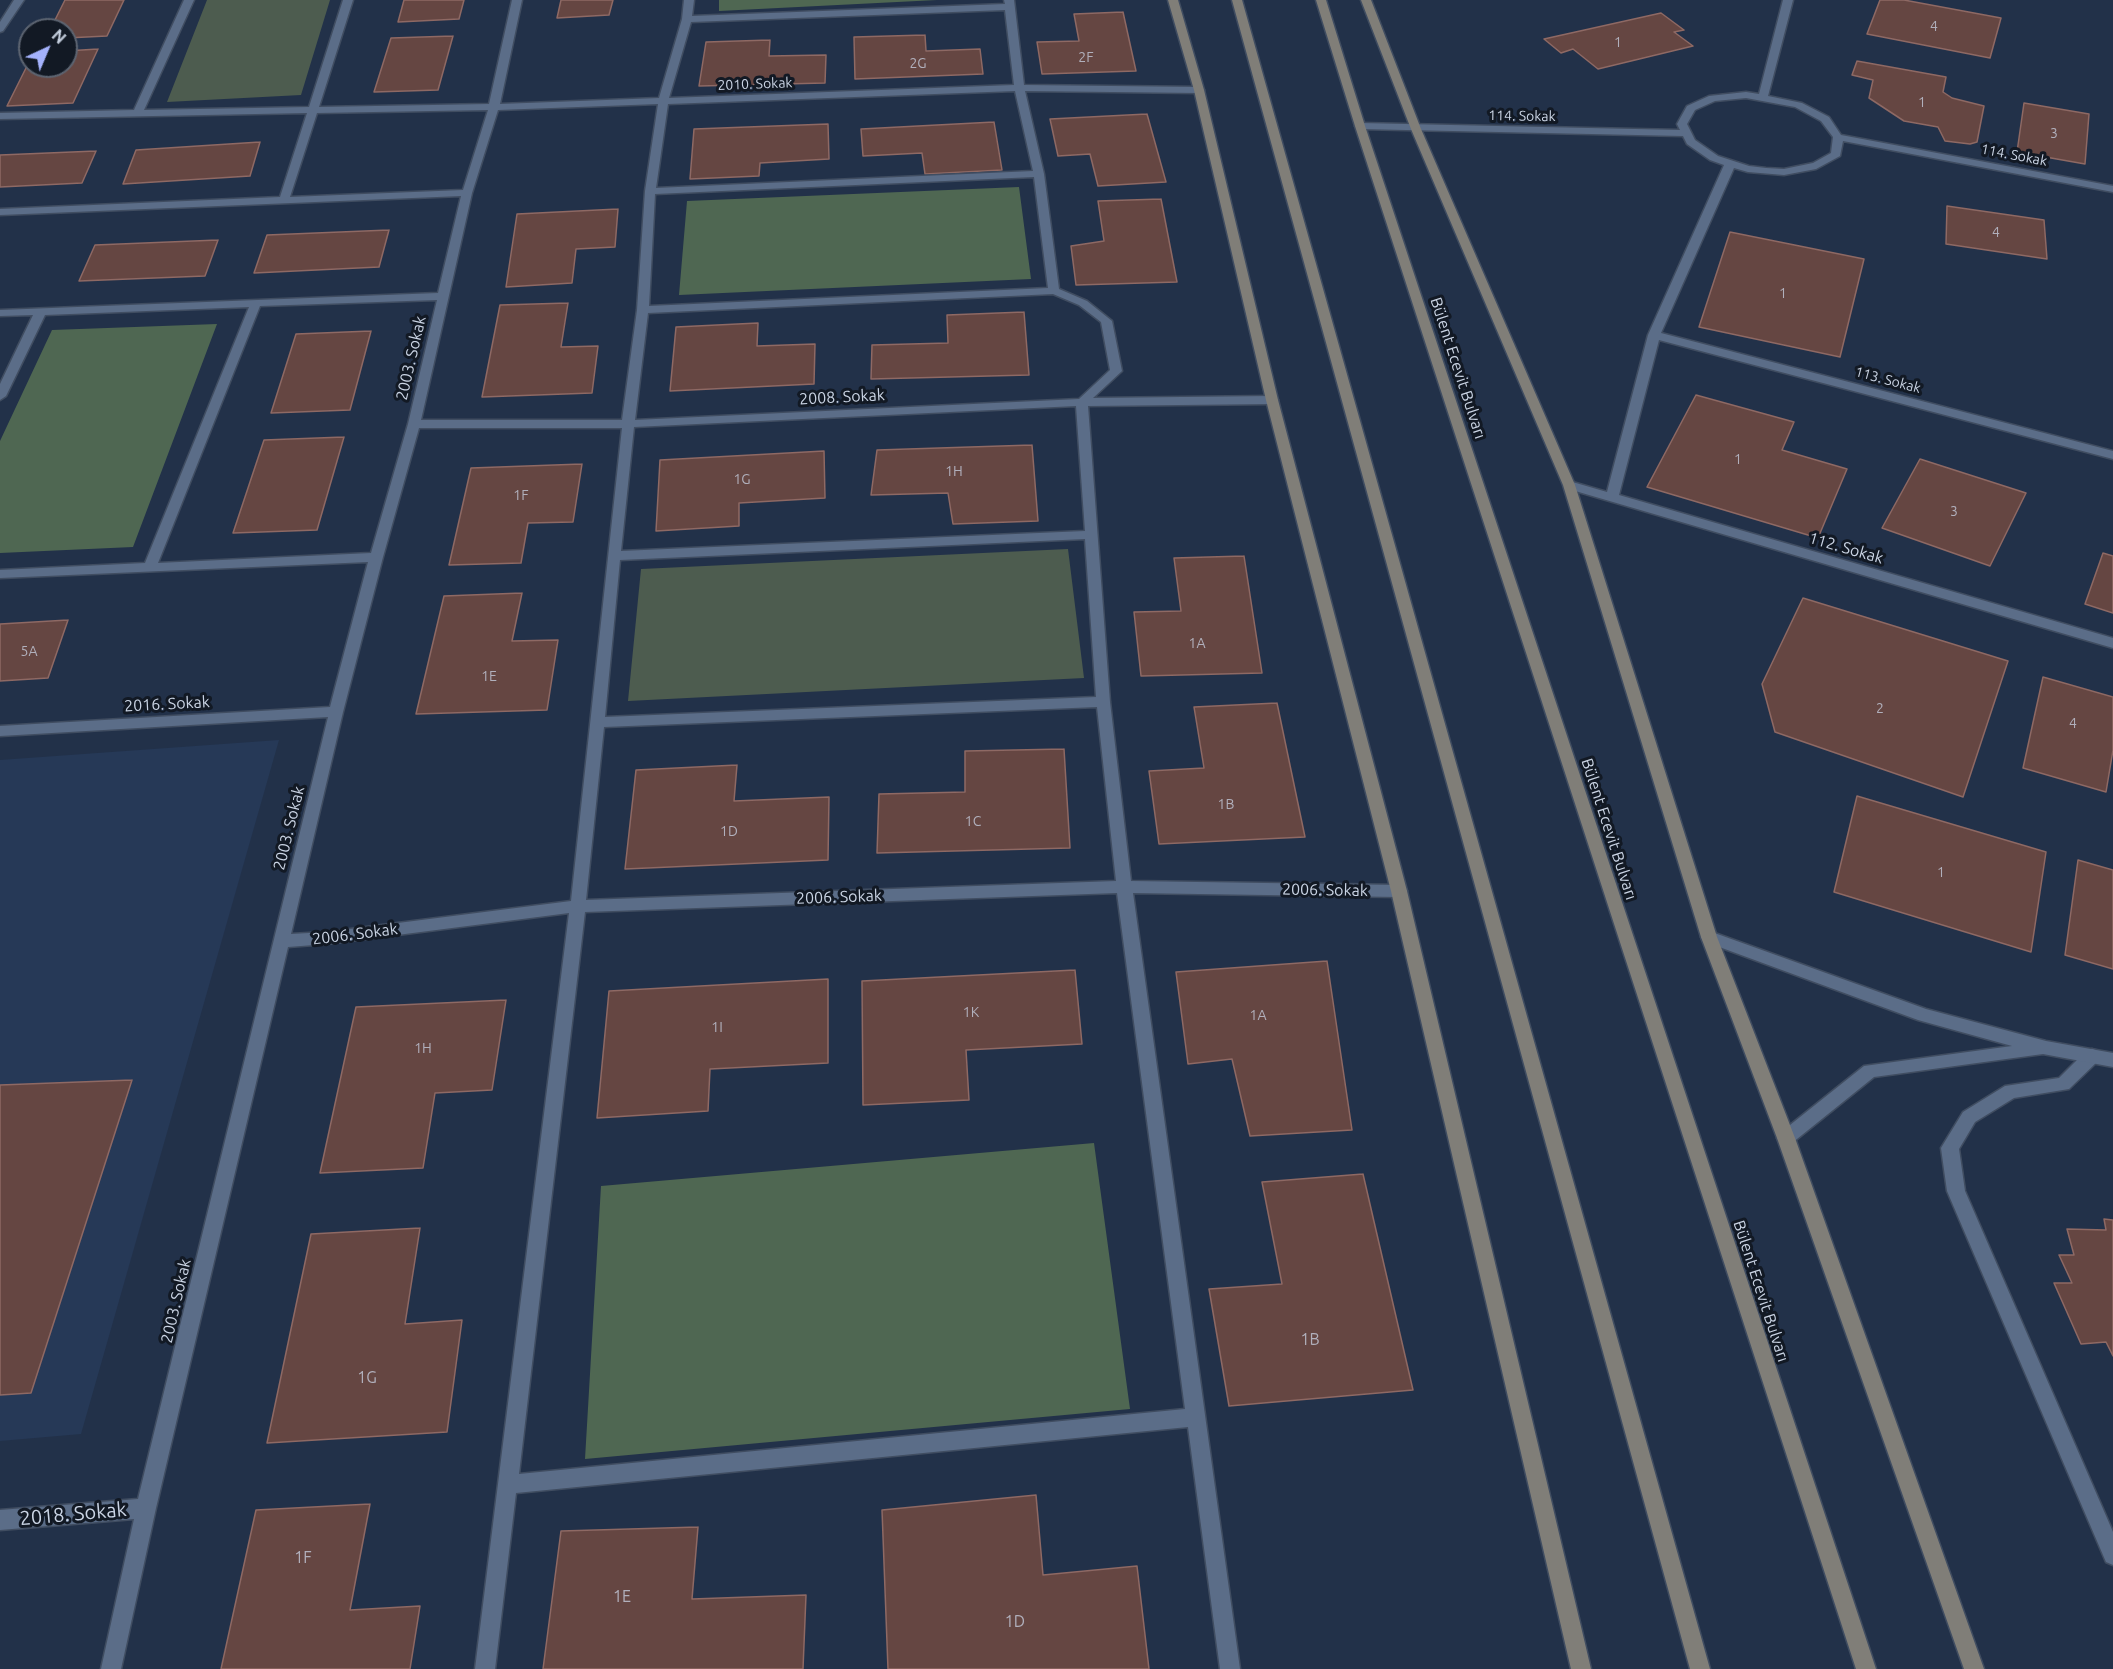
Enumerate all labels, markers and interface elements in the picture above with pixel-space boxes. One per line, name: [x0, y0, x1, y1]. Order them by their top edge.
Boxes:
north arrow: [18, 18, 78, 78]
house number: 4: [1930, 18, 1938, 34]
text: N: [49, 26, 70, 47]
house number: 1: [1614, 34, 1622, 50]
house number: 2F: [1078, 49, 1094, 65]
house number: 2G: [909, 55, 927, 71]
street label: 2010. Sokak: [717, 74, 793, 94]
house number: 1: [1918, 94, 1926, 110]
street label: 114. Sokak: [1488, 107, 1556, 125]
house number: 3: [2050, 125, 2058, 141]
street label: 114. Sokak: [1979, 140, 2049, 170]
house number: 4: [1992, 224, 2000, 240]
house number: 1: [1779, 285, 1787, 301]
street label: Bülent Ecevit Bulvarı: [1426, 295, 1490, 441]
street label: 2003. Sokak: [392, 314, 430, 402]
street label: 113. Sokak: [1853, 363, 1923, 397]
street label: 2008. Sokak: [799, 385, 885, 409]
house number: 1: [1734, 451, 1742, 467]
house number: 1H: [945, 463, 963, 479]
house number: 1G: [733, 471, 751, 487]
house number: 1F: [513, 487, 529, 503]
house number: 3: [1950, 503, 1958, 519]
street label: 112. Sokak: [1806, 528, 1886, 568]
house number: 1A: [1189, 635, 1205, 651]
house number: 5A: [21, 643, 37, 659]
house number: 1E: [481, 668, 497, 684]
street label: 2016. Sokak: [124, 692, 210, 716]
house number: 2: [1876, 700, 1884, 716]
house number: 4: [2069, 715, 2077, 731]
street label: Bülent Ecevit Bulvarı: [1577, 756, 1641, 902]
street label: 2003. Sokak: [269, 784, 309, 872]
house number: 1B: [1218, 796, 1234, 812]
house number: 1C: [965, 813, 981, 829]
house number: 1D: [720, 823, 738, 839]
house number: 1: [1937, 864, 1945, 880]
street label: 2006. Sokak: [1282, 880, 1368, 900]
street label: 2006. Sokak: [796, 886, 882, 908]
street label: 2006. Sokak: [311, 919, 399, 949]
house number: 1K: [963, 1004, 979, 1020]
house number: 1A: [1250, 1007, 1266, 1023]
house number: 1I: [711, 1019, 723, 1035]
house number: 1H: [414, 1040, 432, 1056]
street label: Bülent Ecevit Bulvarı: [1729, 1218, 1793, 1364]
street label: 2003. Sokak: [157, 1257, 195, 1345]
house number: 1B: [1300, 1330, 1320, 1350]
house number: 1G: [357, 1368, 377, 1388]
street label: 2018. Sokak: [19, 1497, 127, 1531]
house number: 1F: [294, 1548, 312, 1568]
house number: 1E: [613, 1587, 631, 1607]
house number: 1D: [1005, 1612, 1025, 1632]

